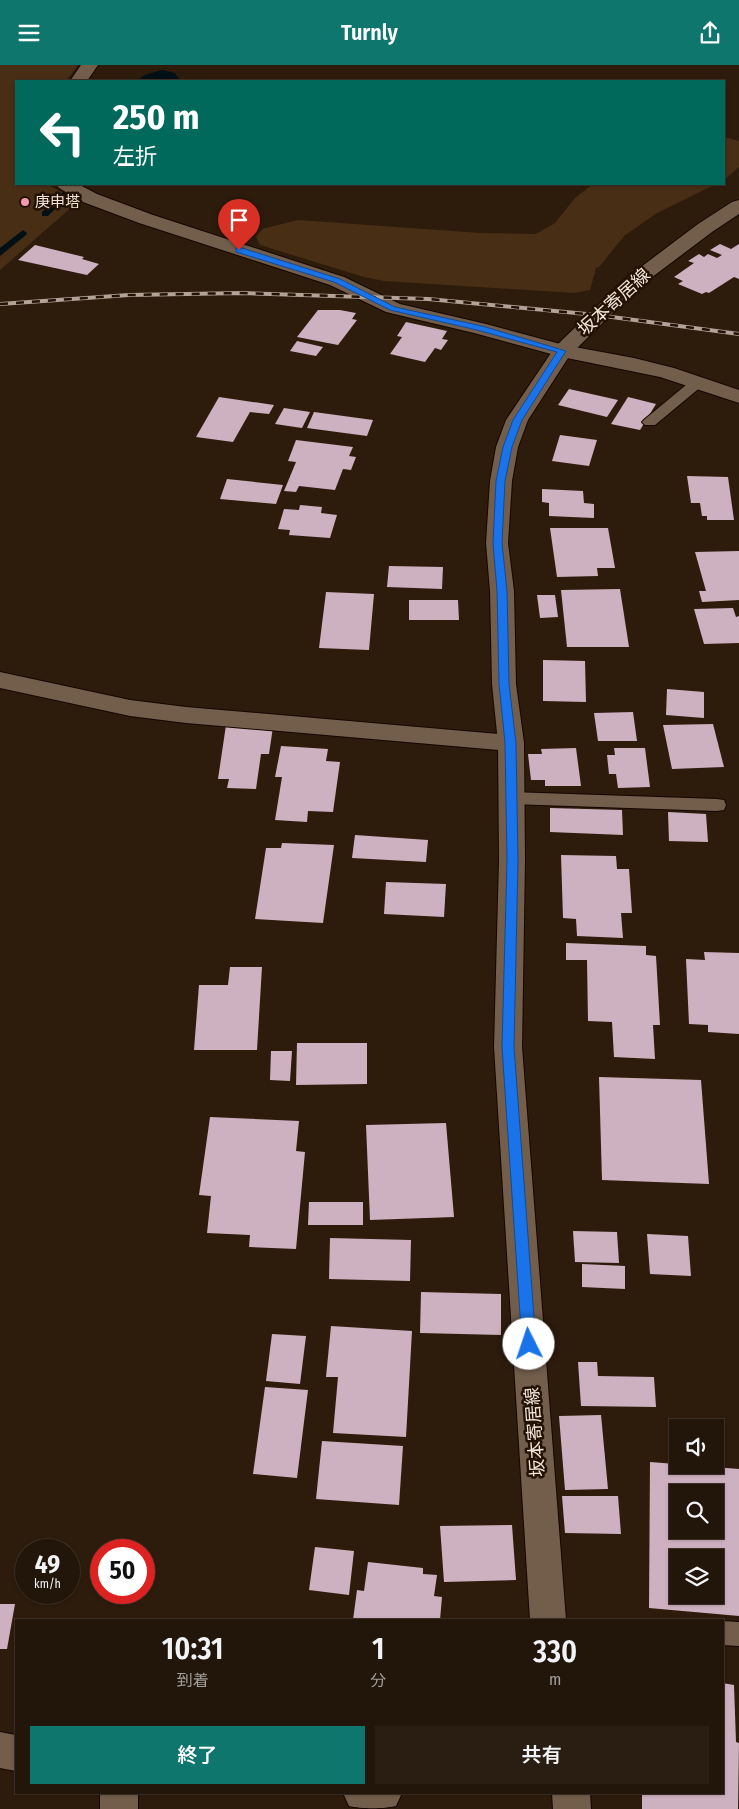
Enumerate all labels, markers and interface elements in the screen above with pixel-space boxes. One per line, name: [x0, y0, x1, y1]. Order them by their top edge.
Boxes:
icon: menu: [15, 19, 43, 47]
text: Turnly: [341, 19, 398, 46]
icon: share: [696, 19, 724, 47]
text: 250 m: [113, 96, 200, 138]
icon: left: [30, 100, 95, 165]
text: 左折: [113, 143, 157, 170]
place label: 庚申塔: [35, 193, 80, 211]
marker: 庚申塔: [19, 196, 31, 208]
pin: [218, 199, 260, 250]
icon: arrive: [225, 206, 253, 234]
street label: 坂本寄居線: [573, 264, 655, 340]
position arrow: [502, 1317, 554, 1369]
street label: 坂本寄居線: [521, 1386, 549, 1478]
map controls: [669, 1419, 724, 1604]
button: sound: [669, 1419, 724, 1474]
button: search: [669, 1484, 724, 1539]
speed limit sign: 50: [90, 1539, 155, 1604]
button: layers: [669, 1549, 724, 1604]
text: 49: [35, 1550, 60, 1580]
text: km/h: [34, 1577, 61, 1591]
text: 10:31: [162, 1631, 224, 1667]
text: 1: [372, 1631, 385, 1667]
text: 330: [533, 1634, 577, 1670]
text: m: [549, 1670, 561, 1689]
text: 到着: [177, 1671, 209, 1690]
text: 分: [370, 1671, 386, 1690]
button: 終了: [30, 1726, 365, 1784]
button: 共有: [375, 1726, 709, 1784]

